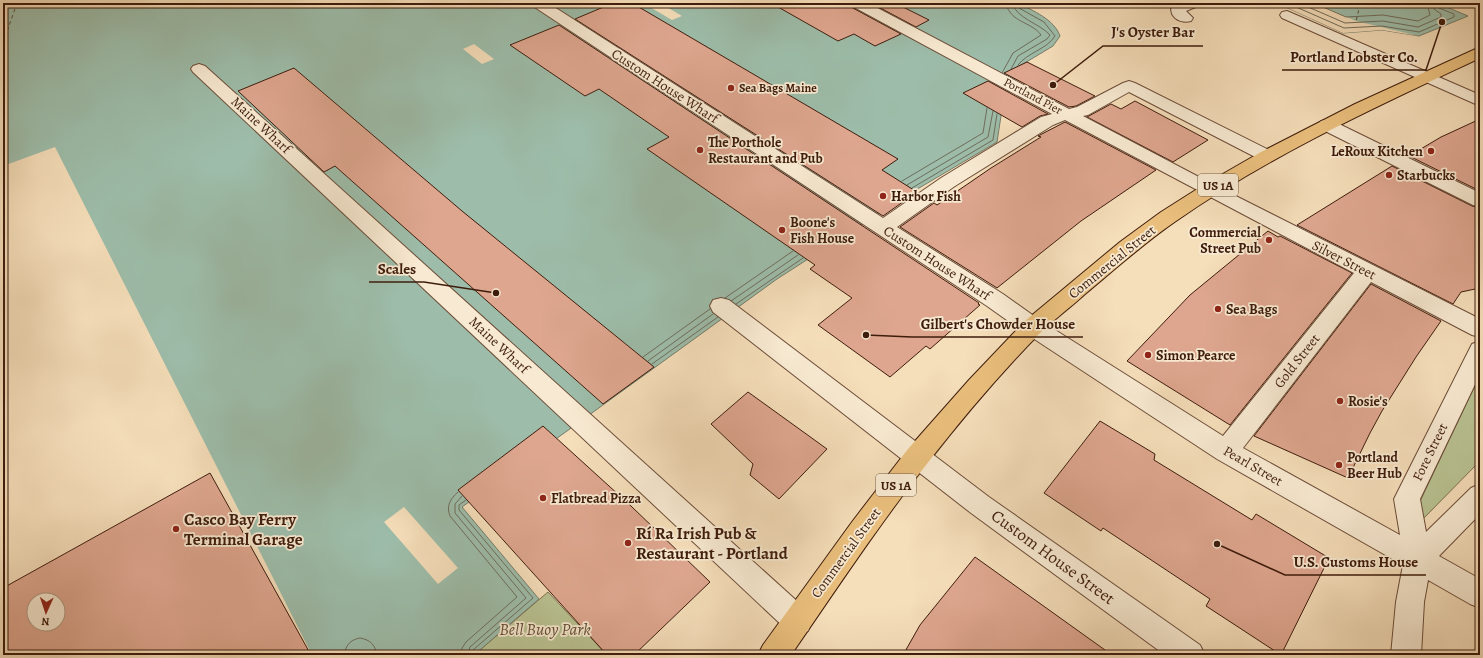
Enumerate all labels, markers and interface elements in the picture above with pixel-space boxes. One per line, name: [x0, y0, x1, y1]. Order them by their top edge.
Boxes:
callout: J's Oyster Bar: [1103, 19, 1203, 46]
text: J's Oyster Bar: [1111, 22, 1195, 42]
callout: Portland Lobster Co.: [1282, 43, 1426, 70]
street label: Custom House Wharf: [608, 44, 724, 129]
text: Portland Lobster Co.: [1290, 47, 1418, 67]
street label: Portland Pier: [1001, 74, 1066, 118]
place label: Sea Bags Maine: [739, 80, 817, 96]
marker: Sea Bags Maine: [726, 83, 736, 93]
street label: Maine Wharf: [227, 92, 297, 159]
place label: The Porthole Restaurant and Pub: [708, 133, 823, 168]
place label: LeRoux Kitchen: [1331, 142, 1423, 161]
marker: The Porthole Restaurant and Pub: [695, 145, 705, 155]
marker: LeRoux Kitchen: [1426, 146, 1436, 156]
place label: Starbucks: [1397, 166, 1456, 185]
marker: Starbucks: [1384, 170, 1394, 180]
road number: US 1A: [1198, 174, 1238, 196]
place label: Harbor Fish: [891, 187, 961, 206]
marker: Harbor Fish: [878, 191, 888, 201]
place label: Boone's Fish House: [790, 213, 855, 248]
street label: Custom House Wharf: [880, 221, 996, 306]
street label: Commercial Street: [1064, 221, 1160, 303]
place label: Commercial Street Pub: [1189, 223, 1261, 258]
marker: Boone's Fish House: [777, 225, 787, 235]
marker: Commercial Street Pub: [1264, 235, 1274, 245]
street label: Silver Street: [1309, 236, 1380, 284]
callout: Scales: [369, 255, 424, 282]
text: Scales: [378, 259, 416, 279]
place label: Sea Bags: [1226, 300, 1278, 319]
marker: Sea Bags: [1213, 304, 1223, 314]
callout: Gilbert's Chowder House: [912, 310, 1083, 337]
street label: Maine Wharf: [465, 312, 535, 379]
text: Gilbert's Chowder House: [921, 314, 1075, 334]
street label: Gold Street: [1270, 330, 1324, 392]
place label: Simon Pearce: [1156, 346, 1236, 365]
marker: Simon Pearce: [1143, 350, 1153, 360]
place label: Rosie's: [1348, 392, 1388, 411]
marker: Rosie's: [1335, 396, 1345, 406]
street label: Fore Street: [1408, 420, 1452, 484]
street label: Pearl Street: [1220, 441, 1287, 491]
place label: Portland Beer Hub: [1347, 448, 1402, 483]
marker: Portland Beer Hub: [1334, 460, 1344, 470]
road number: US 1A: [876, 474, 916, 496]
place label: Flatbread Pizza: [551, 489, 642, 508]
marker: Flatbread Pizza: [538, 493, 548, 503]
street label: Commercial Street: [807, 504, 885, 602]
street label: Custom House Street: [986, 504, 1120, 610]
place label: Casco Bay Ferry Terminal Garage: [184, 508, 303, 551]
place label: Rí Ra Irish Pub & Restaurant - Portland: [636, 522, 789, 565]
marker: Casco Bay Ferry Terminal Garage: [171, 524, 181, 534]
marker: Rí Ra Irish Pub & Restaurant - Portland: [623, 538, 633, 548]
callout: U.S. Customs House: [1285, 548, 1426, 575]
text: U.S. Customs House: [1294, 552, 1418, 572]
north arrow: [26, 592, 66, 632]
text: N: [41, 614, 50, 629]
park label: Bell Buoy Park: [499, 618, 591, 641]

